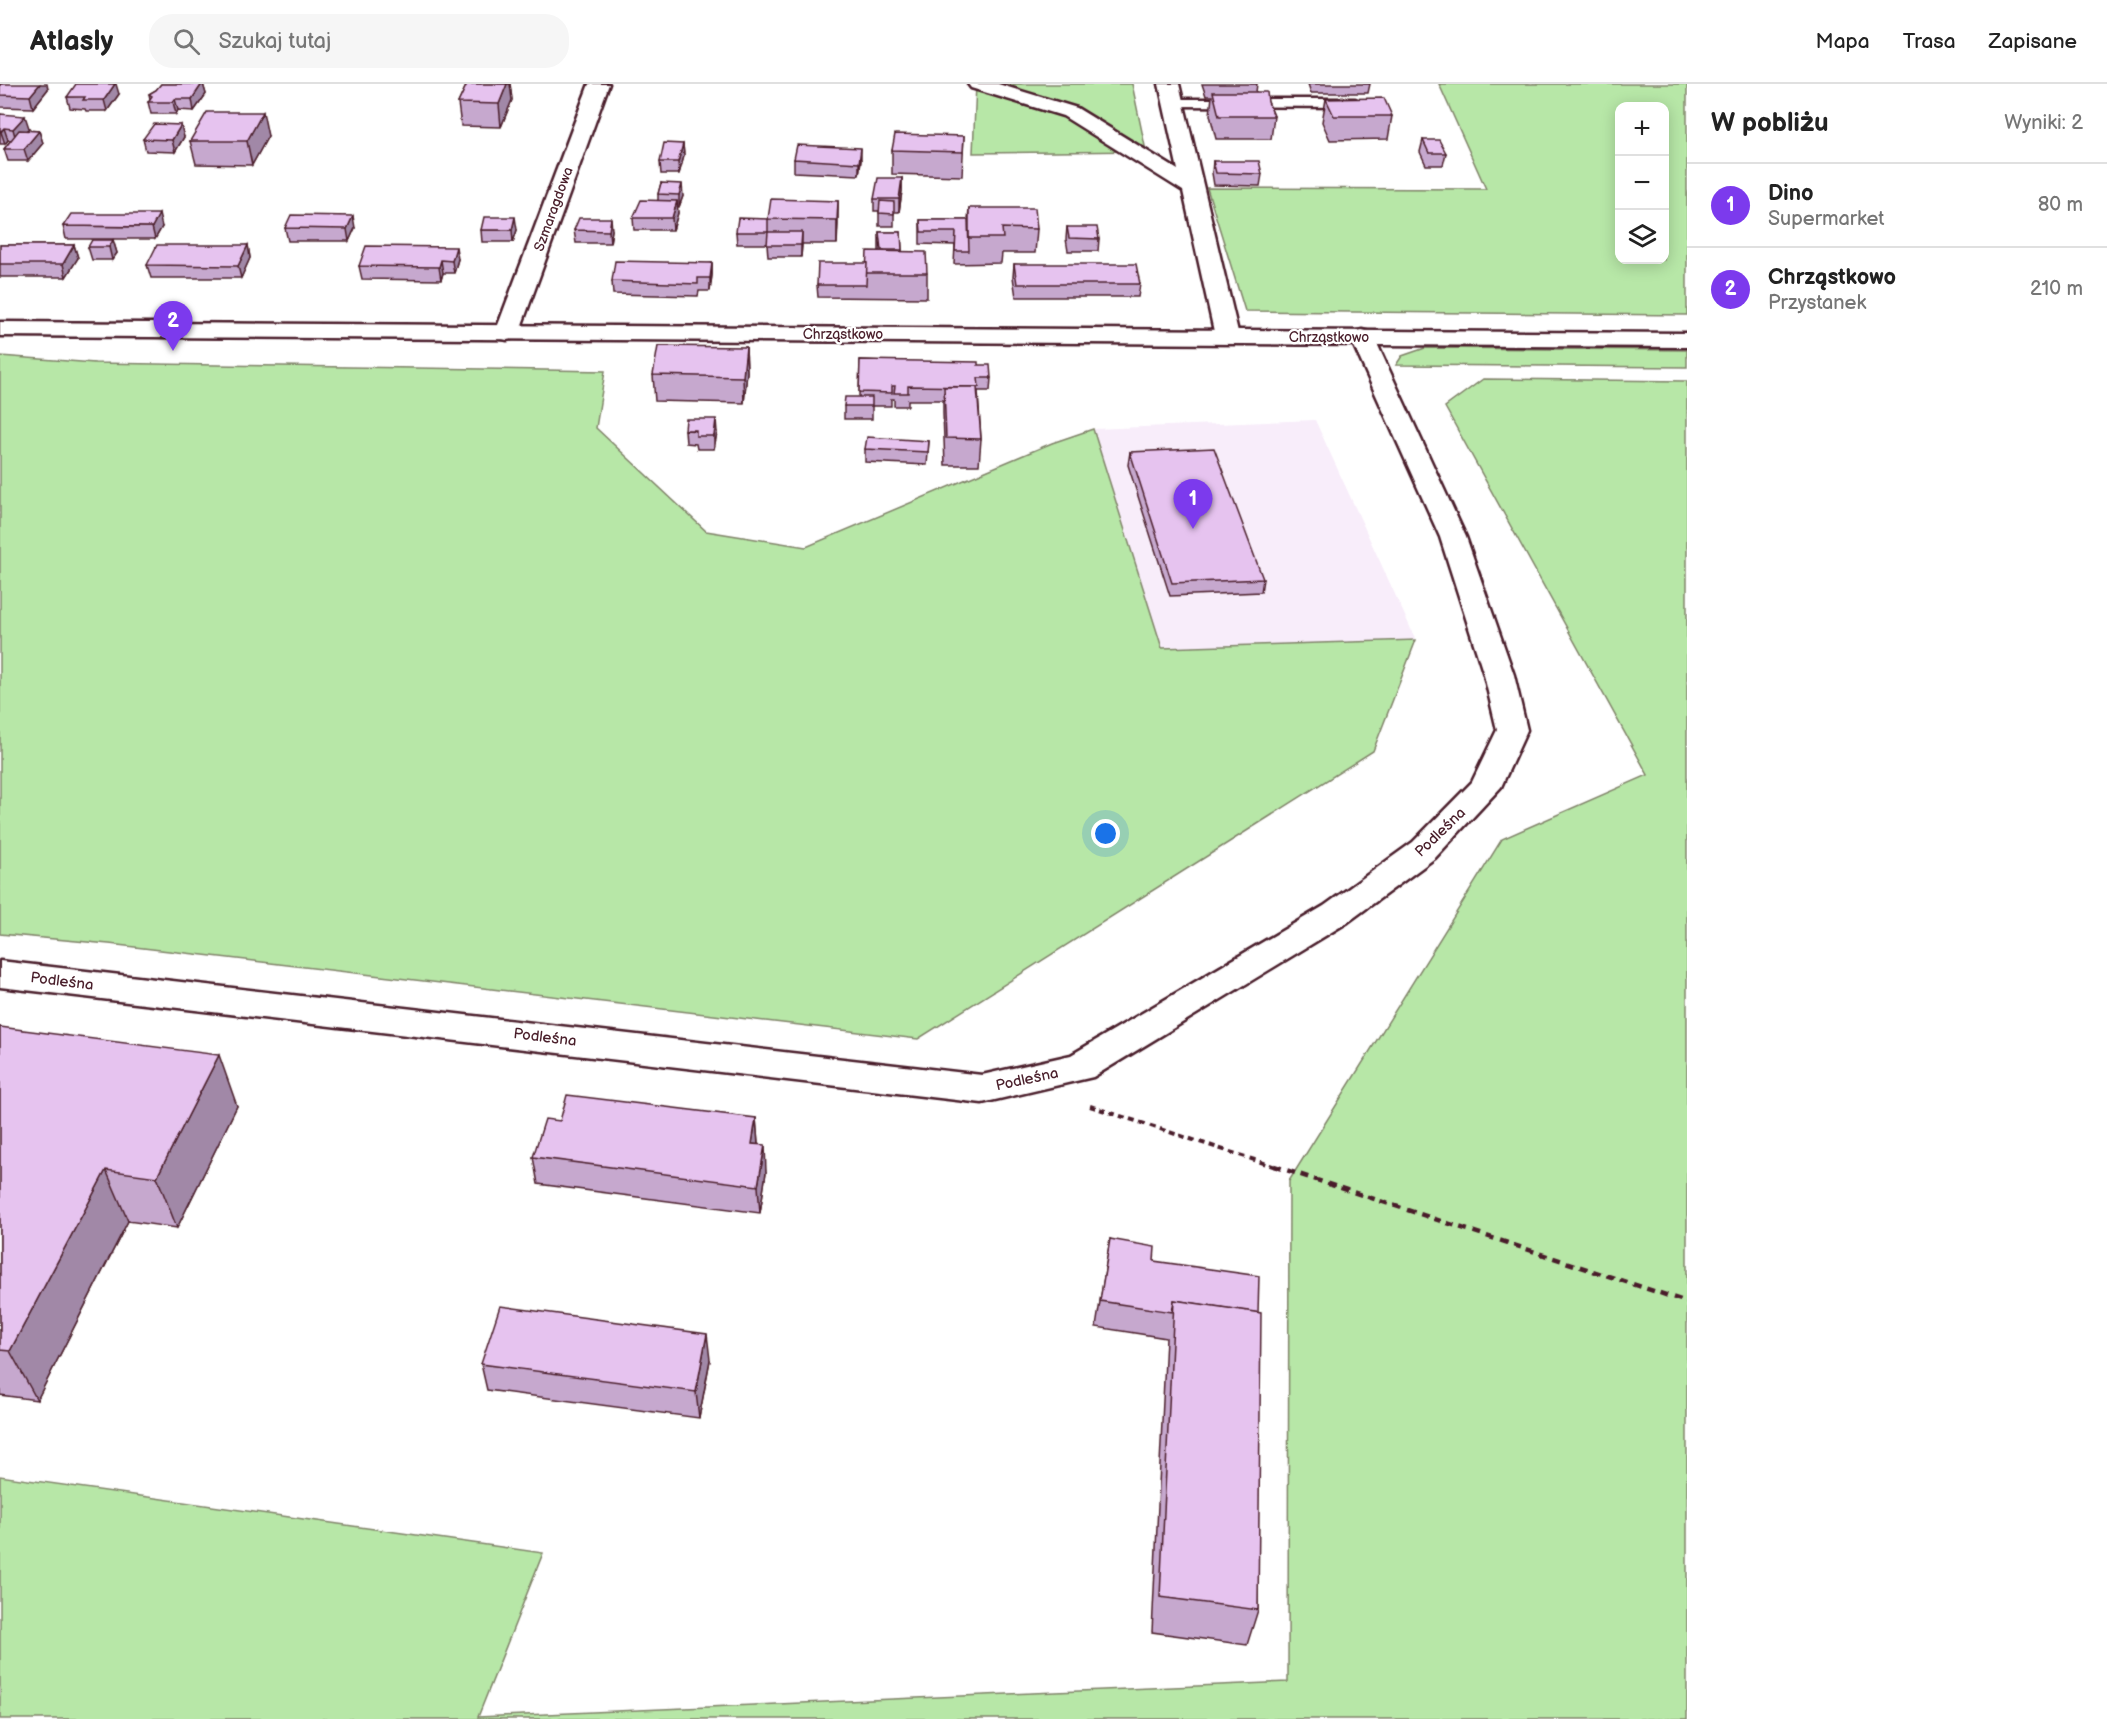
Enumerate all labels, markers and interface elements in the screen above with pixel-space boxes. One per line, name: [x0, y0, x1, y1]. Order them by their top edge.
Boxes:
search box: [149, 14, 569, 68]
text: Atlasly: [30, 25, 113, 58]
icon: search: [170, 25, 203, 58]
text: Szukaj tutaj: [218, 28, 331, 55]
text: Mapa: [1816, 29, 1870, 54]
text: Trasa: [1903, 29, 1956, 54]
text: Zapisane: [1989, 29, 2077, 54]
map controls: [1615, 102, 1669, 264]
button: +: [1615, 102, 1669, 156]
text: W pobliżu: [1711, 108, 1829, 139]
text: Wyniki: 2: [2004, 111, 2083, 135]
button: −: [1615, 156, 1669, 210]
street label: Szmaragdowa: [530, 165, 577, 254]
text: Dino: [1768, 180, 1814, 207]
text: 1: [1726, 193, 1735, 217]
text: 80 m: [2038, 193, 2083, 217]
text: Supermarket: [1768, 207, 1884, 231]
button: layers: [1615, 210, 1669, 264]
text: Chrząstkowo: [1768, 264, 1896, 291]
text: 2: [1725, 277, 1736, 301]
text: 210 m: [2030, 277, 2083, 301]
text: Przystanek: [1768, 291, 1866, 315]
pin: 2: [154, 302, 192, 351]
street label: Chrząstkowo: [803, 326, 883, 343]
street label: Chrząstkowo: [1289, 329, 1369, 346]
pin: 1: [1174, 480, 1212, 529]
street label: Podleśna: [1411, 804, 1470, 861]
your location: [1091, 819, 1120, 848]
street label: Podleśna: [29, 968, 95, 995]
street label: Podleśna: [512, 1024, 578, 1051]
street label: Podleśna: [994, 1064, 1060, 1095]

